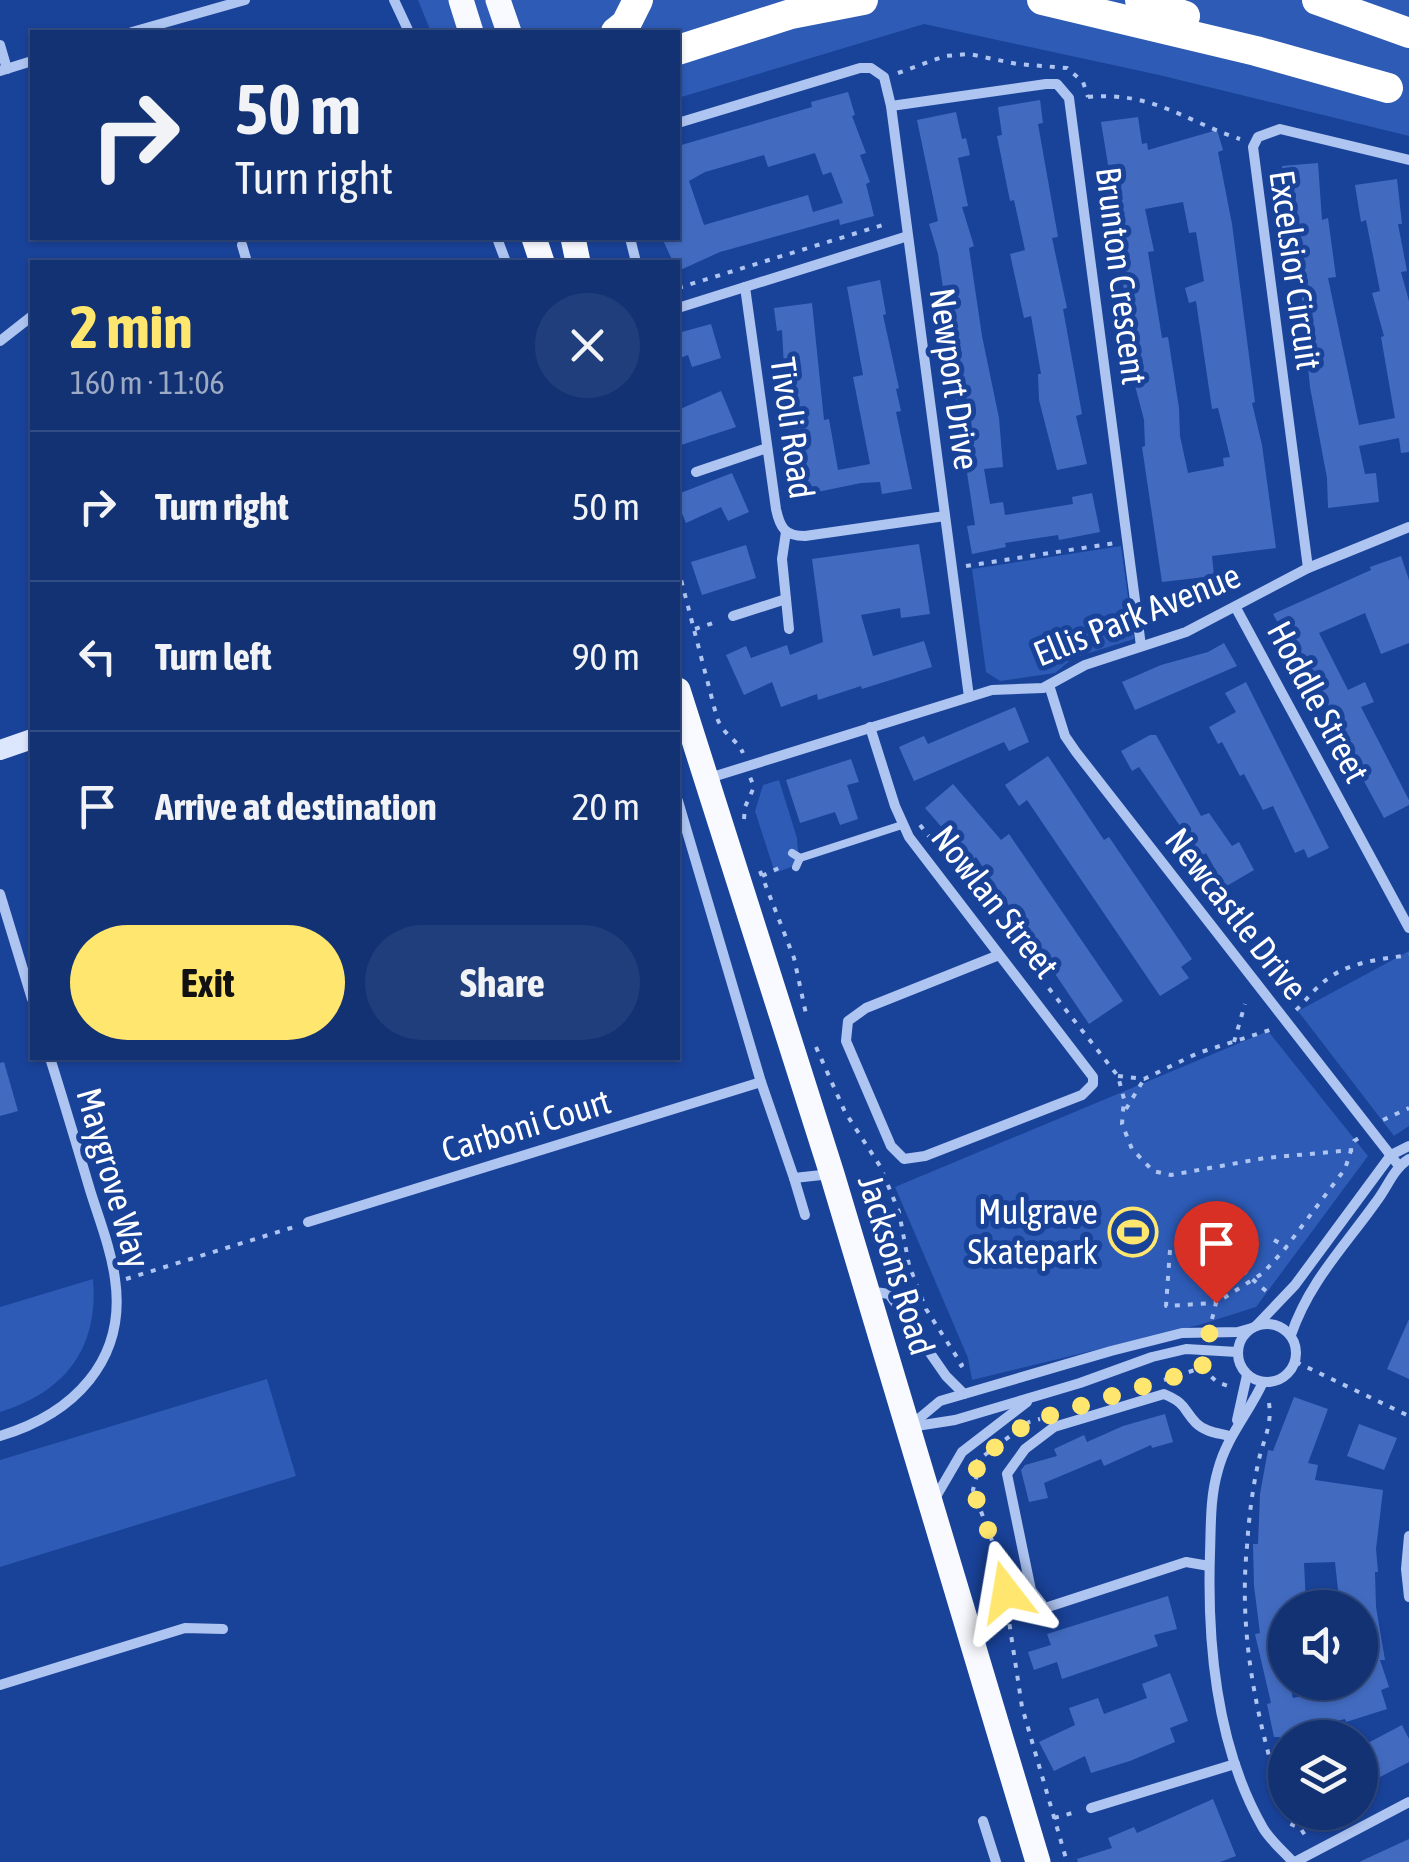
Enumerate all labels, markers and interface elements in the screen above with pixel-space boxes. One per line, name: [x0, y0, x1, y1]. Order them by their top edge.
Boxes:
text: 50 m: [235, 69, 361, 149]
icon: right: [70, 70, 200, 200]
text: Turn right: [235, 152, 393, 204]
street label: Brunton Crescent: [1089, 165, 1155, 387]
street label: Excelsior Circuit: [1262, 168, 1330, 372]
street label: Newport Drive: [922, 286, 988, 472]
text: 2 min: [70, 292, 193, 361]
button: close: [535, 293, 640, 398]
street label: Tivoli Road: [763, 355, 823, 501]
text: 160 m · 11:06: [70, 364, 225, 401]
icon: right: [70, 479, 125, 534]
text: Turn right: [155, 485, 289, 528]
text: 50 m: [572, 485, 640, 528]
street label: Ellis Park Avenue: [1028, 555, 1246, 674]
street label: Hoddle Street: [1260, 614, 1378, 789]
icon: left: [70, 629, 125, 684]
text: Turn left: [155, 635, 271, 678]
text: 90 m: [572, 635, 640, 678]
icon: arrive: [70, 779, 125, 834]
text: Arrive at destination: [155, 785, 437, 828]
text: 20 m: [572, 785, 640, 828]
street label: Nowlan Street: [924, 817, 1068, 985]
street label: Newcastle Drive: [1158, 820, 1316, 1007]
button: Exit: [70, 925, 345, 1040]
button: Share: [365, 925, 640, 1040]
street label: Carboni Court: [436, 1080, 615, 1170]
street label: Maygrove Way: [69, 1083, 159, 1272]
street label: Jacksons Road: [851, 1170, 943, 1359]
place label: Mulgrave Skatepark: [967, 1191, 1098, 1271]
pin: [1174, 1201, 1259, 1304]
sports icon: Mulgrave Skatepark: [1107, 1206, 1159, 1258]
icon: arrive: [1189, 1216, 1244, 1271]
position arrow: [954, 1540, 1058, 1644]
map controls: [1268, 1590, 1378, 1830]
button: sound: [1268, 1590, 1378, 1700]
button: layers: [1268, 1720, 1378, 1830]

